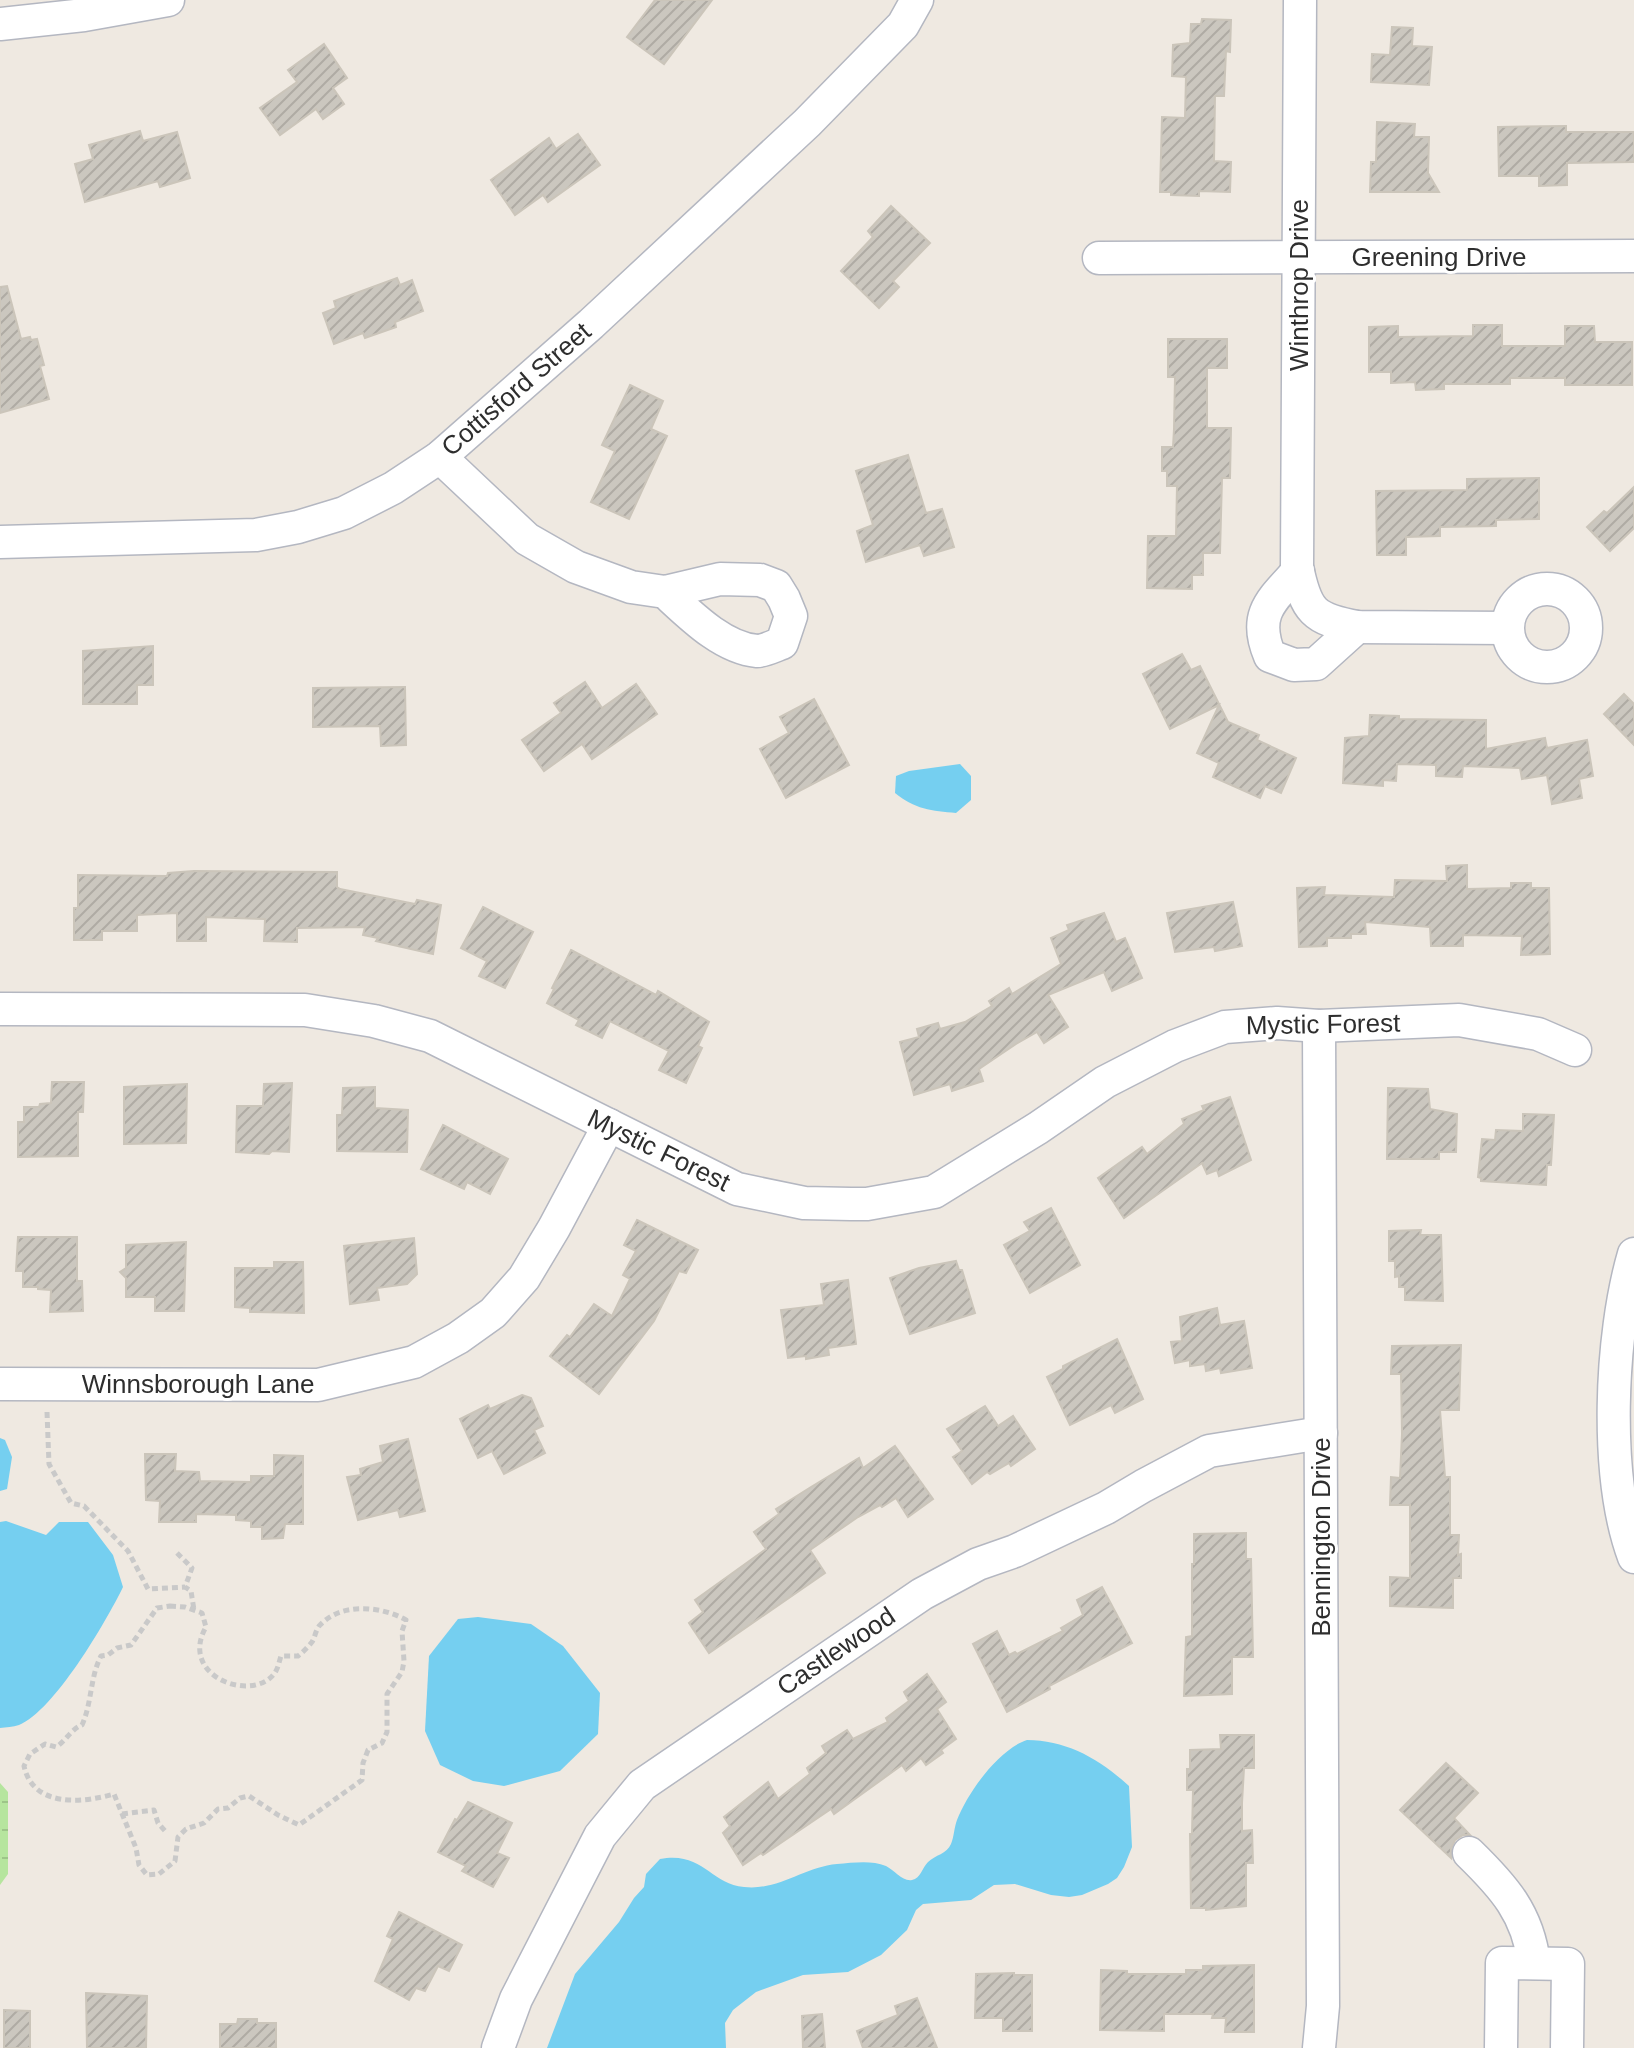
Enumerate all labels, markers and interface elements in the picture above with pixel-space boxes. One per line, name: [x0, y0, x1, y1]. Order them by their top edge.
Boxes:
street label: Winthrop Drive: [1284, 199, 1314, 371]
street label: Greening Drive: [1352, 242, 1526, 272]
street label: Cottisford Street: [435, 316, 597, 462]
street label: Mystic Forest: [1245, 1008, 1401, 1040]
street label: Mystic Forest: [583, 1103, 736, 1198]
street label: Winnsborough Lane: [82, 1369, 314, 1399]
street label: Bennington Drive: [1306, 1437, 1336, 1637]
street label: Castlewood: [771, 1601, 901, 1701]

